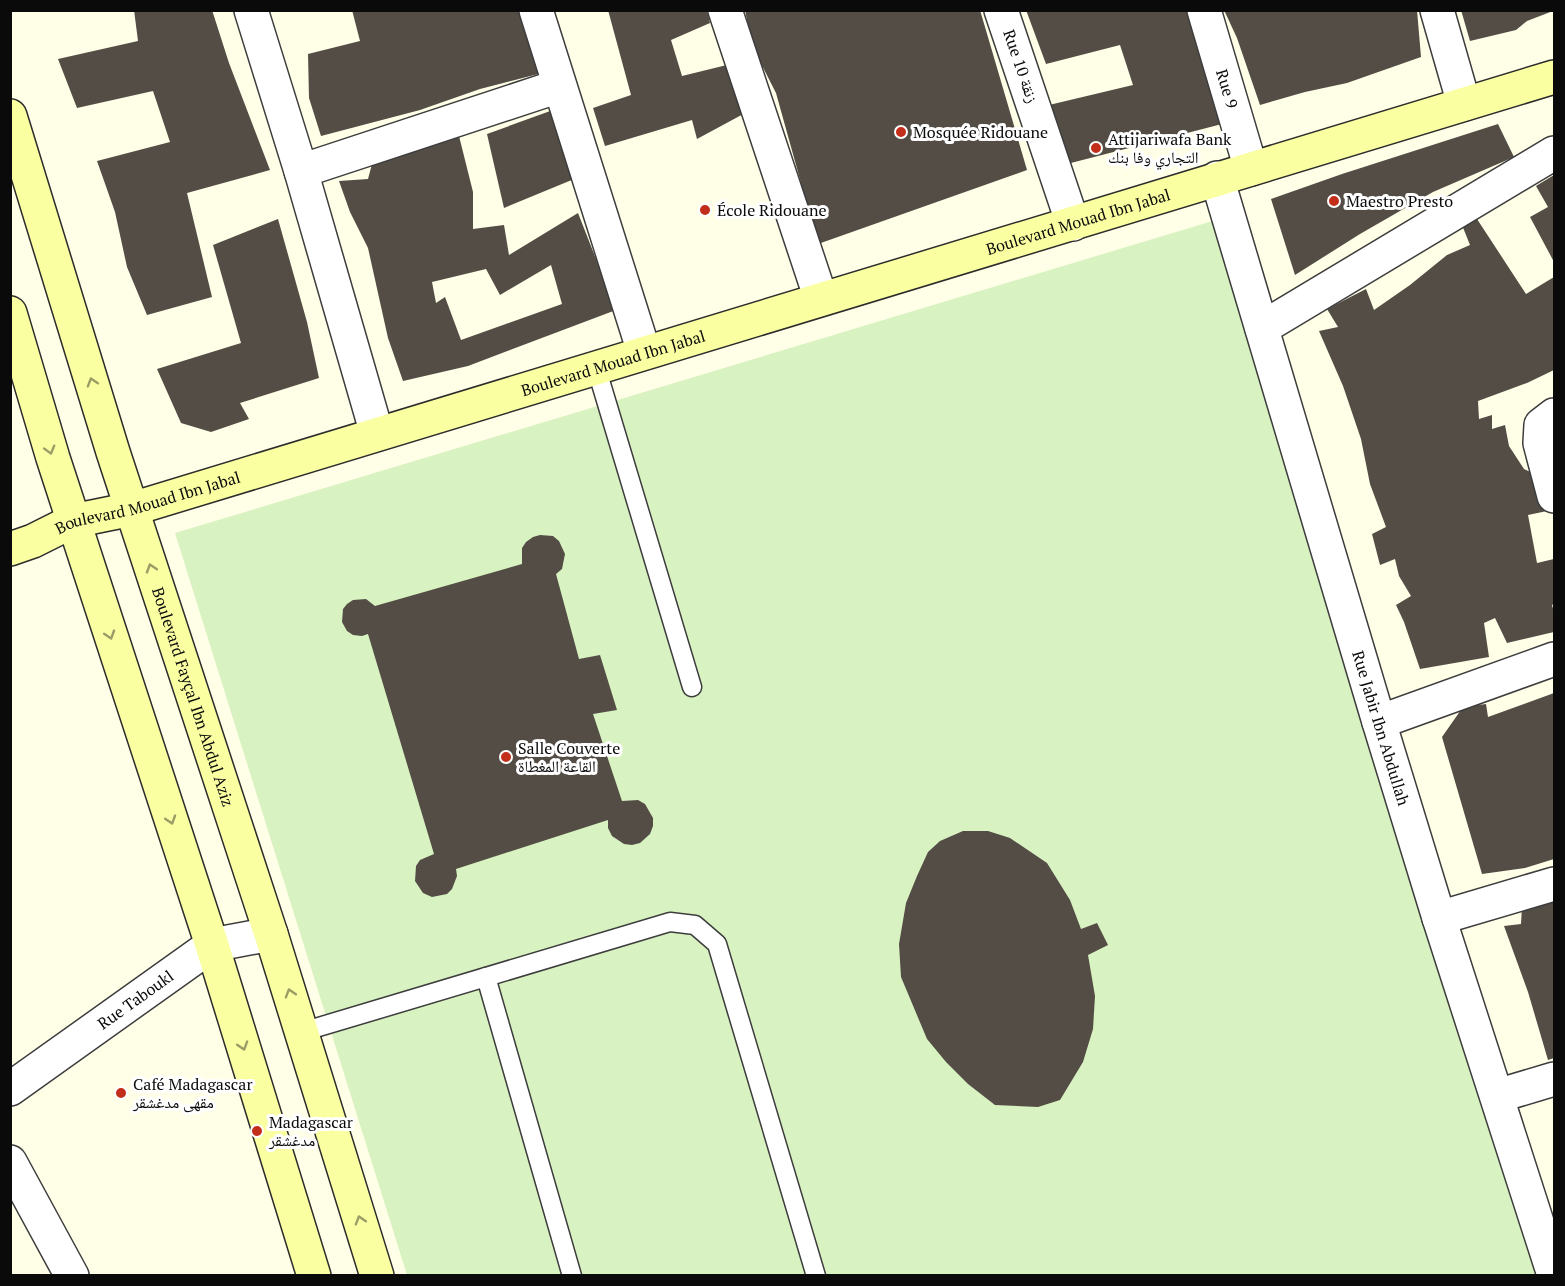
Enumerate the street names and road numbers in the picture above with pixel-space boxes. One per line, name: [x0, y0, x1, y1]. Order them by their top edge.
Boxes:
street label: Rue 10 زنقة: [998, 26, 1044, 106]
street label: Rue 9: [1211, 66, 1243, 111]
street label: Boulevard Mouad Ibn Jabal: [983, 183, 1173, 260]
street label: Boulevard Mouad Ibn Jabal: [518, 324, 708, 401]
street label: Boulevard Mouad Ibn Jabal: [51, 466, 243, 539]
street label: Boulevard Fayçal Ibn Abdul Aziz: [147, 584, 239, 809]
street label: Rue Jabir Ibn Abdullah: [1347, 648, 1415, 809]
street label: Rue Taboukl: [93, 965, 178, 1034]

